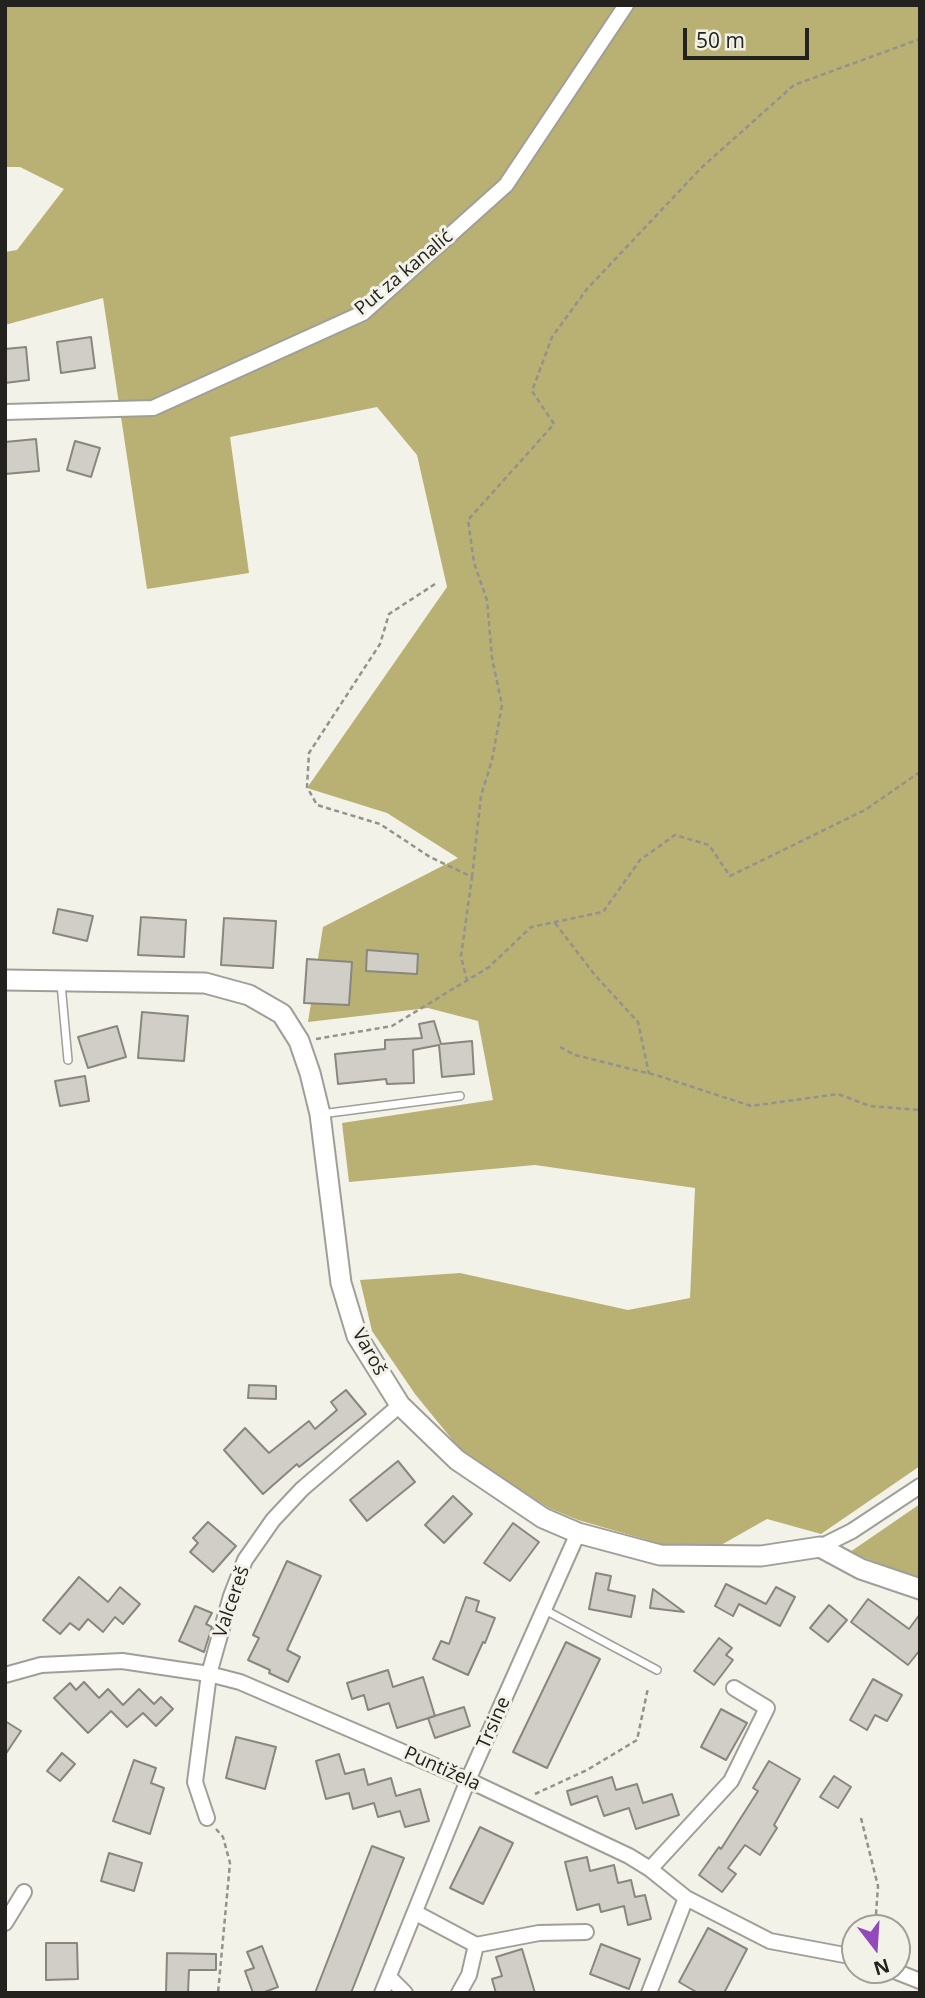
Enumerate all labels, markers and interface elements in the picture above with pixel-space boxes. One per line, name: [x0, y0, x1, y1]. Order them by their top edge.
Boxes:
scale bar: [687, 14, 813, 58]
text: 50 m: [696, 26, 745, 54]
street label: Put za kanalić: [350, 225, 458, 321]
street label: Varoš: [347, 1325, 391, 1379]
street label: Valcereš: [209, 1563, 255, 1641]
street label: Trsine: [473, 1694, 515, 1752]
street label: Puntižela: [400, 1742, 484, 1796]
north arrow: [841, 1914, 911, 1984]
text: N: [870, 1952, 893, 1982]

